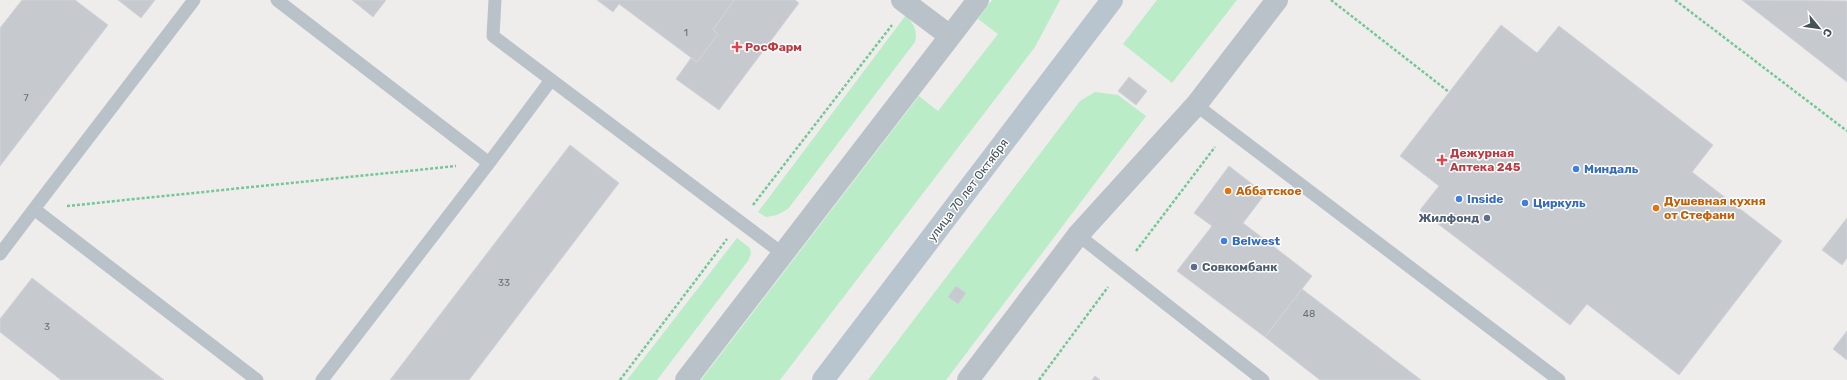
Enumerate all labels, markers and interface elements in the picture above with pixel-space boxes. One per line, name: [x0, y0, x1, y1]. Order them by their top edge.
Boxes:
north arrow: [1799, 8, 1839, 48]
text: С: [1820, 26, 1835, 39]
house number: 1: [684, 27, 688, 39]
place label: РосФарм: [745, 40, 802, 54]
marker: РосФарм: [732, 42, 742, 52]
house number: 7: [23, 92, 29, 104]
street label: улица 70 лет Октября: [925, 136, 1011, 244]
place label: Дежурная Аптека 245: [1450, 146, 1521, 174]
marker: Дежурная Аптека 245: [1437, 155, 1447, 165]
place label: Миндаль: [1584, 162, 1639, 176]
marker: Миндаль: [1571, 164, 1581, 174]
place label: Аббатское: [1236, 184, 1302, 198]
marker: Аббатское: [1223, 186, 1233, 196]
place label: Inside: [1467, 192, 1503, 206]
marker: Inside: [1454, 194, 1464, 204]
place label: Душевная кухня от Стефани: [1664, 194, 1766, 222]
place label: Циркуль: [1533, 196, 1586, 210]
marker: Циркуль: [1520, 198, 1530, 208]
marker: Душевная кухня от Стефани: [1651, 203, 1661, 213]
place label: Жилфонд: [1418, 211, 1479, 225]
marker: Жилфонд: [1482, 213, 1492, 223]
place label: Belwest: [1232, 234, 1281, 248]
marker: Belwest: [1219, 236, 1229, 246]
place label: Совкомбанк: [1202, 260, 1278, 274]
marker: Совкомбанк: [1189, 262, 1199, 272]
house number: 33: [498, 277, 510, 289]
house number: 48: [1303, 308, 1315, 320]
house number: 3: [44, 321, 50, 333]

